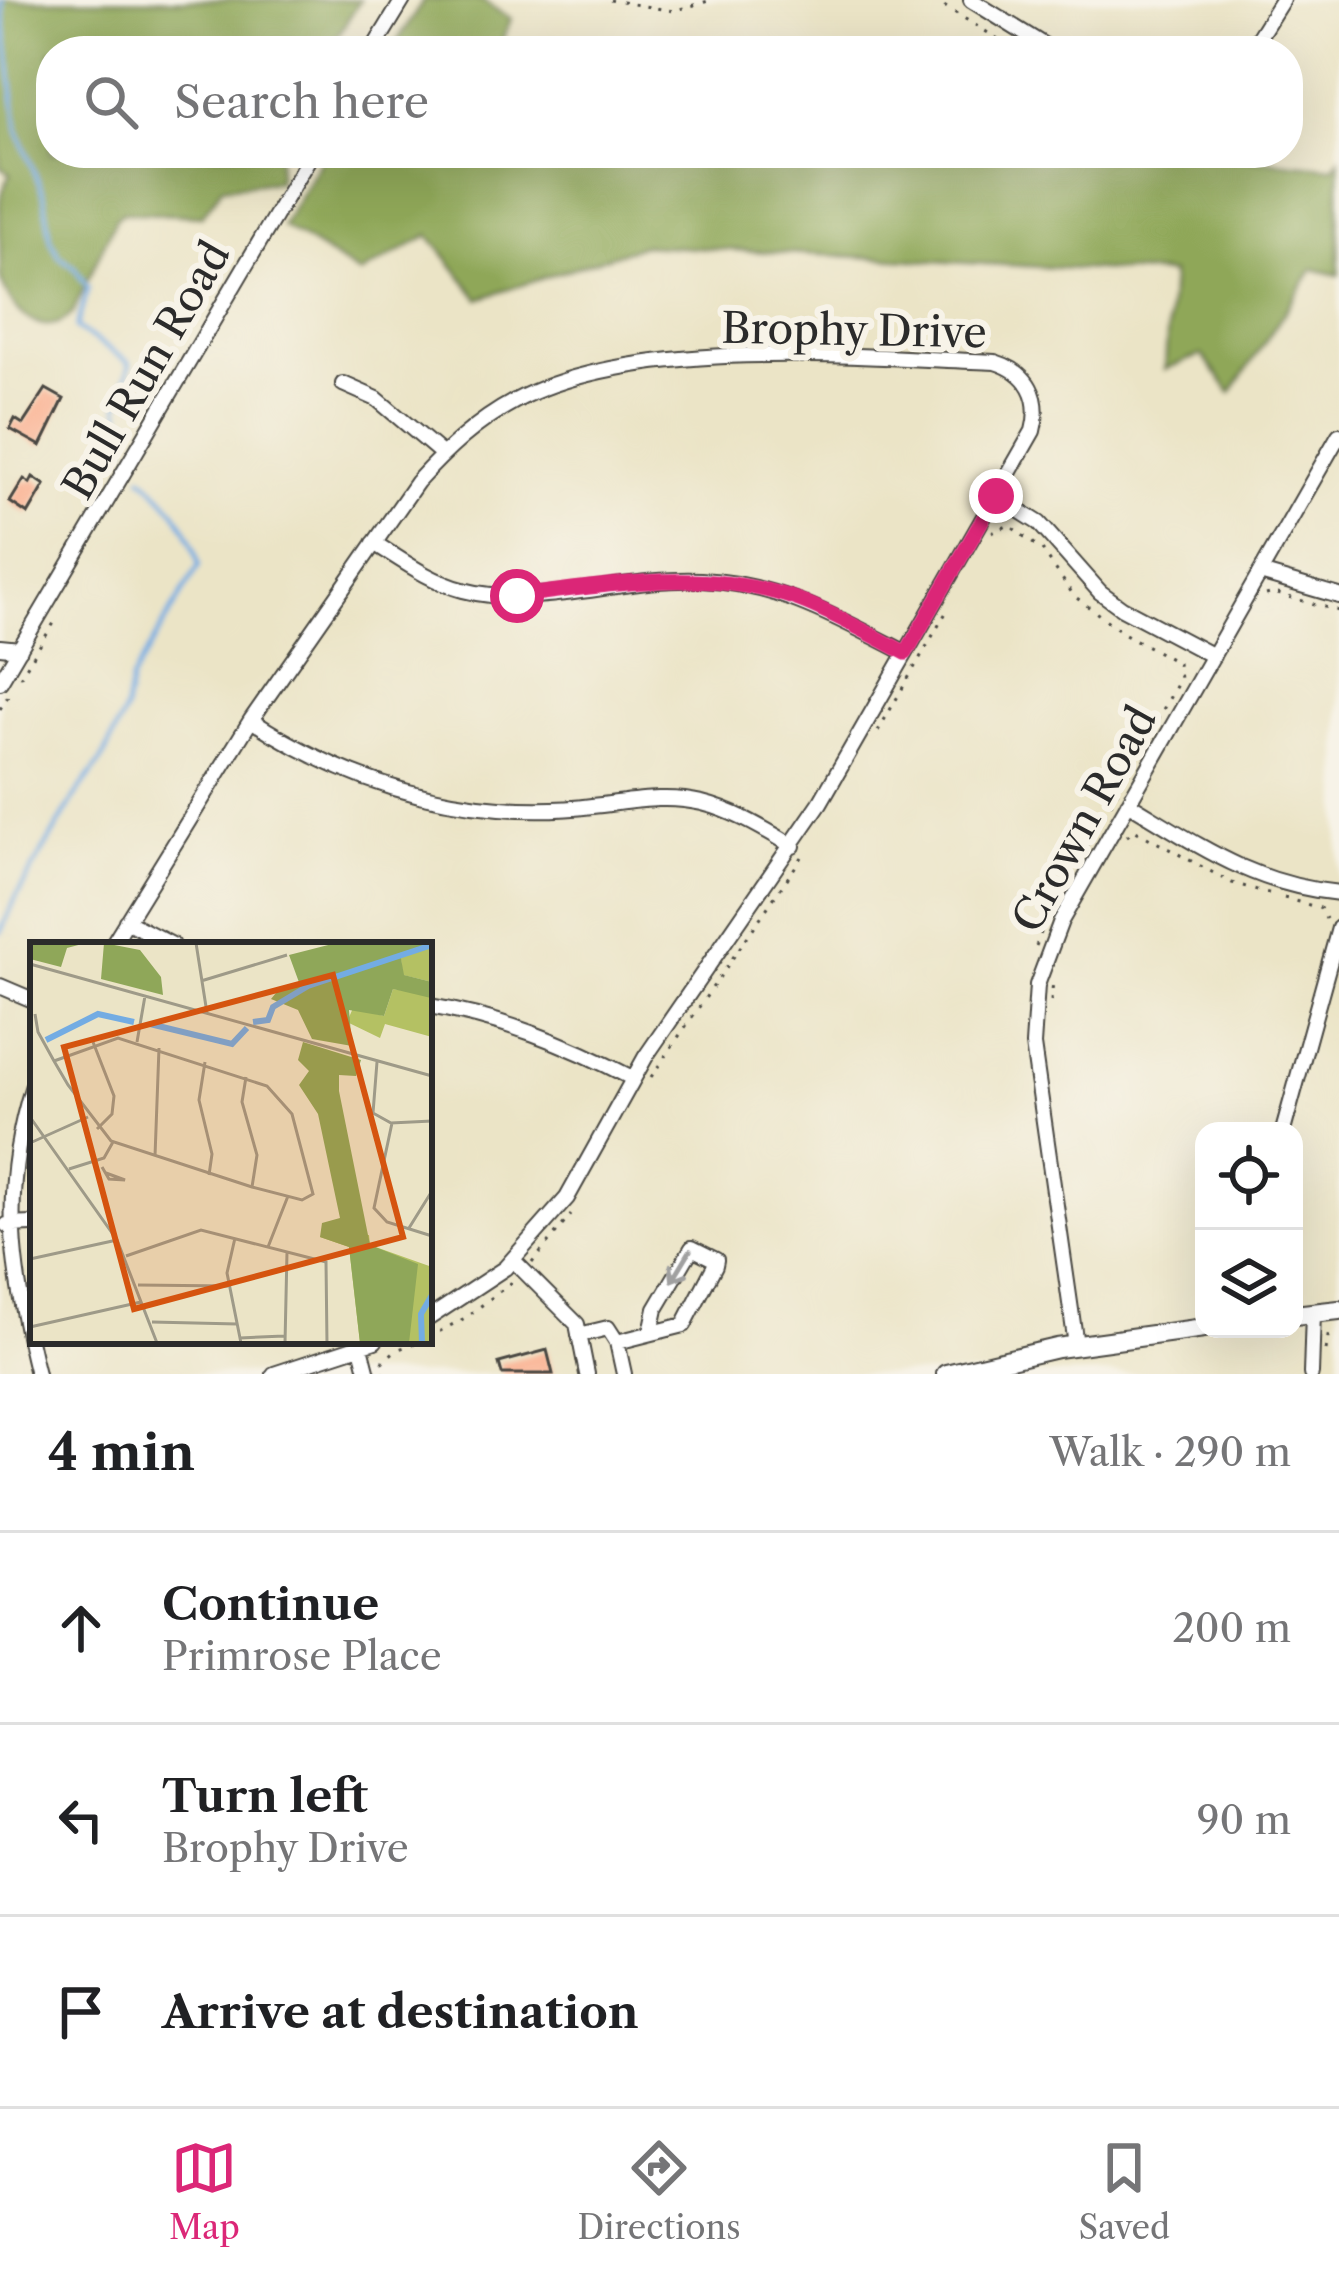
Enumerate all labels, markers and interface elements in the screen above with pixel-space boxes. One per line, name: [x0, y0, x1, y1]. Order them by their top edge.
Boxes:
search box: [36, 36, 1303, 168]
icon: search: [78, 69, 144, 135]
text: Search here: [174, 74, 429, 130]
street label: Bull Run Road: [51, 232, 241, 508]
street label: Brophy Drive: [721, 302, 987, 358]
route end: [969, 469, 1023, 523]
route start: [490, 569, 544, 623]
street label: Crown Road: [1001, 697, 1167, 941]
inset map: [30, 942, 432, 1344]
map controls: [1195, 1122, 1303, 1338]
button: locate: [1195, 1122, 1303, 1230]
button: layers: [1195, 1230, 1303, 1338]
one-way arrow: [668, 1248, 692, 1283]
text: 4 min: [48, 1421, 195, 1483]
text: Walk · 290 m: [1049, 1428, 1291, 1476]
text: Continue: [162, 1576, 379, 1632]
icon: ahead: [48, 1595, 114, 1661]
text: 200 m: [1172, 1604, 1291, 1652]
text: Primrose Place: [162, 1632, 442, 1680]
text: Turn left: [162, 1768, 368, 1824]
icon: left: [48, 1787, 114, 1853]
text: 90 m: [1197, 1796, 1291, 1844]
text: Brophy Drive: [162, 1824, 409, 1872]
icon: arrive: [48, 1979, 114, 2045]
text: Arrive at destination: [162, 1984, 639, 2040]
tab: Map: [169, 2135, 240, 2248]
tab: Directions: [578, 2135, 741, 2248]
tab: Saved: [1078, 2135, 1170, 2248]

